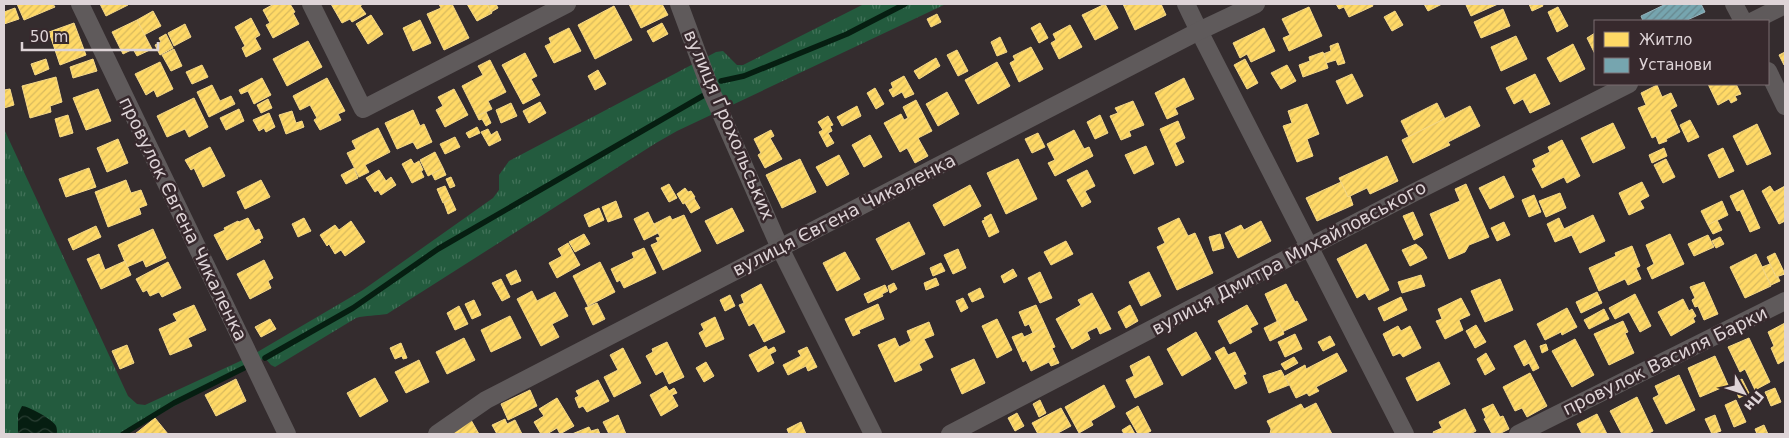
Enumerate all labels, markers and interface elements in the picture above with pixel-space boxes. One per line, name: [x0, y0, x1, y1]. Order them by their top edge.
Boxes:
scale bar: [22, 20, 159, 52]
legend: [1594, 20, 1769, 85]
street label: вулиця Ґрохольських: [680, 27, 779, 223]
text: 50 m: [30, 28, 68, 46]
text: Житло: [1639, 31, 1692, 49]
text: Установи: [1639, 56, 1712, 74]
street label: провулок Євгена Чикаленка: [115, 93, 252, 344]
street label: вулиця Євгена Чикаленка: [729, 149, 959, 280]
street label: вулиця Дмитра Михайловського: [1148, 176, 1430, 339]
street label: провулок Василя Барки: [1559, 302, 1770, 419]
north arrow: [1719, 368, 1769, 418]
text: Пн: [1741, 388, 1767, 415]

